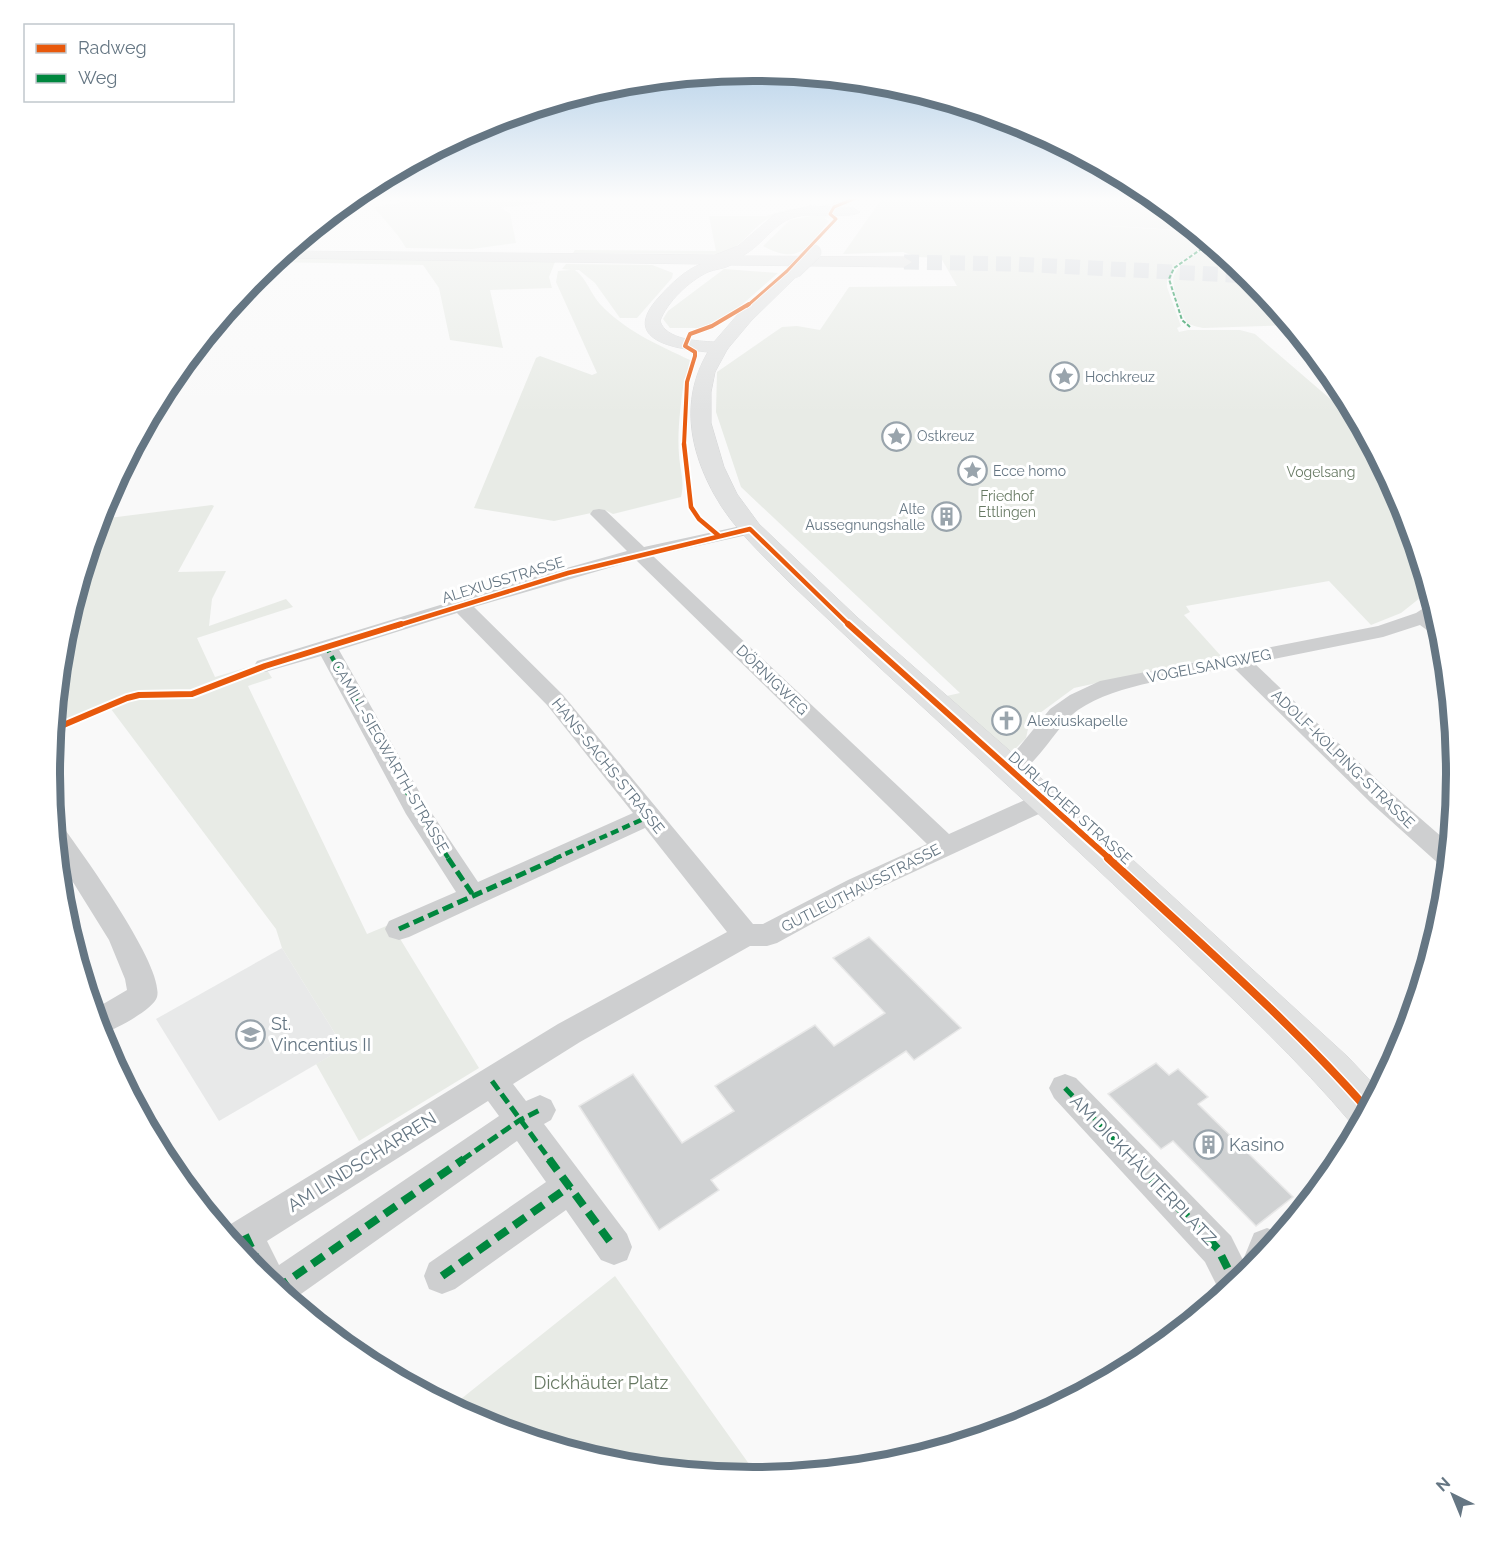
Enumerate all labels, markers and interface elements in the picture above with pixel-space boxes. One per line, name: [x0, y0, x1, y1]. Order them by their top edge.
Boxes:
legend: [24, 24, 234, 102]
text: Radweg: [78, 37, 147, 58]
text: Weg: [78, 67, 117, 88]
place icon: Hochkreuz: [1048, 361, 1080, 393]
place label: Hochkreuz: [1085, 369, 1155, 385]
place icon: Ostkreuz: [880, 420, 912, 452]
place label: Ostkreuz: [917, 428, 975, 444]
place icon: Ecce homo: [956, 455, 988, 487]
place label: Ecce homo: [993, 463, 1066, 479]
park label: Vogelsang: [1287, 464, 1355, 480]
park label: Friedhof Ettlingen: [978, 488, 1036, 520]
place label: Alte Aussegnungshalle: [805, 501, 925, 533]
building icon: Alte Aussegnungshalle: [930, 501, 962, 533]
street label: ALEXIUSSTRASSE: [440, 553, 566, 607]
street label: DÖRNIGWEG: [732, 641, 812, 719]
street label: VOGELSANGWEG: [1145, 645, 1273, 687]
street label: CAMILL-SIEGWARTH-STRASSE: [328, 658, 452, 856]
street label: ADOLF-KOLPING-STRASSE: [1268, 686, 1418, 832]
street label: HANS-SACHS-STRASSE: [548, 695, 668, 837]
church icon: Alexiuskapelle: [990, 705, 1022, 737]
place label: Alexiuskapelle: [1027, 712, 1128, 730]
street label: DURLACHER STRASSE: [1005, 748, 1135, 868]
street label: GUTLEUTHAUSSTRASSE: [778, 840, 944, 936]
place label: St. Vincentius II: [271, 1013, 371, 1055]
school or university icon: St. Vincentius II: [234, 1018, 266, 1050]
street label: AM DICKHÄUTERPLATZ: [1066, 1090, 1221, 1249]
street label: AM LINDSCHARREN: [284, 1107, 440, 1216]
building icon: Kasino: [1192, 1129, 1224, 1161]
place label: Kasino: [1229, 1134, 1284, 1155]
park label: Dickhäuter Platz: [534, 1372, 669, 1393]
north arrow: [1423, 1465, 1483, 1525]
text: N: [1432, 1473, 1454, 1496]

